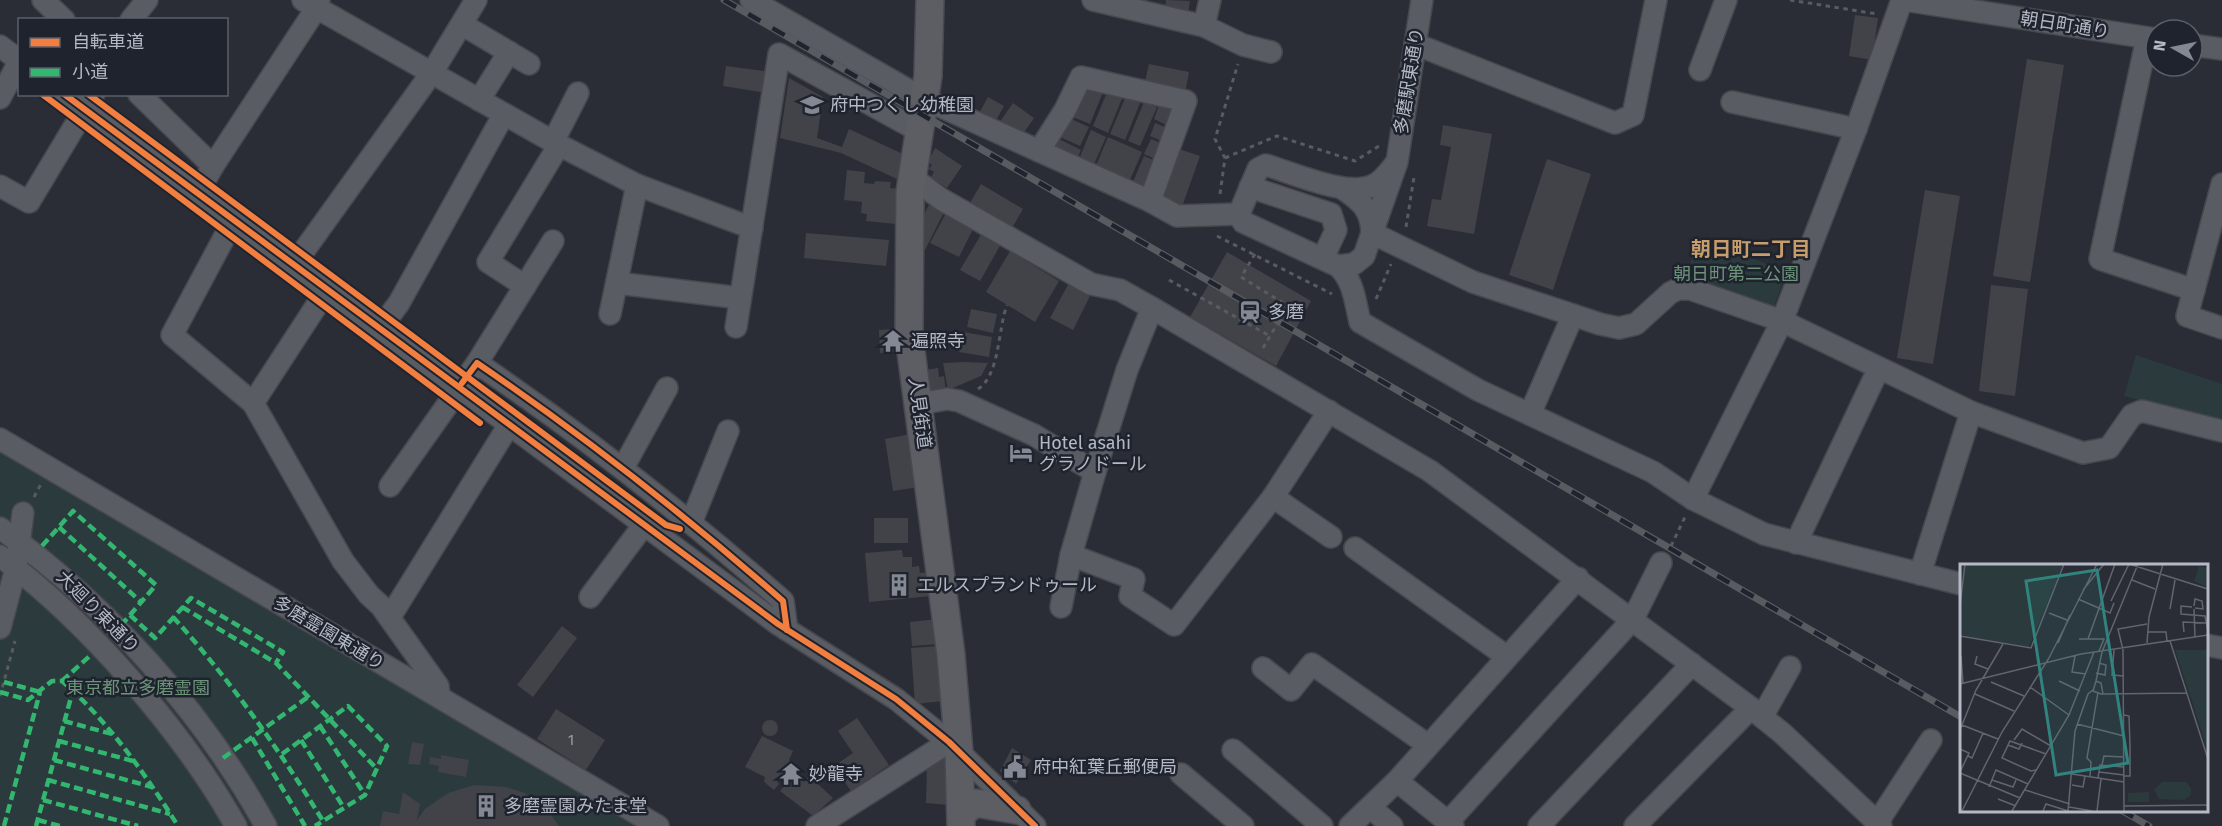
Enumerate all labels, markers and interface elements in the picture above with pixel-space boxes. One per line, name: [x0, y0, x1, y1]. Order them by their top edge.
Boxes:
street label: 朝日町通り: [2019, 7, 2111, 43]
legend: [18, 18, 228, 96]
north arrow: [2144, 18, 2204, 78]
street label: 多磨駅東通り: [1390, 26, 1428, 136]
text: 自転車道: [72, 31, 144, 53]
text: N: [2149, 39, 2170, 52]
text: 小道: [72, 61, 108, 83]
school or university icon: 府中つくし幼稚園: [799, 92, 825, 118]
place label: 府中つくし幼稚園: [830, 94, 974, 116]
district label: 朝日町二丁目: [1691, 237, 1811, 261]
park label: 朝日町第二公園: [1673, 263, 1799, 285]
station icon: 多磨: [1237, 299, 1263, 325]
place label: 多磨: [1268, 301, 1304, 323]
temple icon: 遍照寺: [880, 328, 906, 354]
place label: 遍照寺: [911, 330, 965, 352]
street label: 人見街道: [904, 376, 936, 450]
place label: Hotel asahi グラノドール: [1039, 432, 1147, 475]
hotel icon: Hotel asahi グラノドール: [1008, 440, 1034, 466]
inset map: [1960, 564, 2207, 811]
street label: 大廻り東通り: [52, 566, 144, 658]
building icon: エルスプランドゥール: [886, 572, 912, 598]
place label: エルスプランドゥール: [917, 574, 1097, 596]
street label: 多磨霊園東通り: [269, 591, 389, 675]
park label: 東京都立多磨霊園: [66, 677, 210, 699]
house number: 1: [568, 731, 574, 749]
public building icon: 府中紅葉丘郵便局: [1002, 754, 1028, 780]
place label: 府中紅葉丘郵便局: [1033, 756, 1177, 778]
temple icon: 妙龍寺: [778, 761, 804, 787]
place label: 妙龍寺: [809, 763, 863, 785]
building icon: 多磨霊園みたま堂: [473, 793, 499, 819]
place label: 多磨霊園みたま堂: [504, 795, 647, 817]

